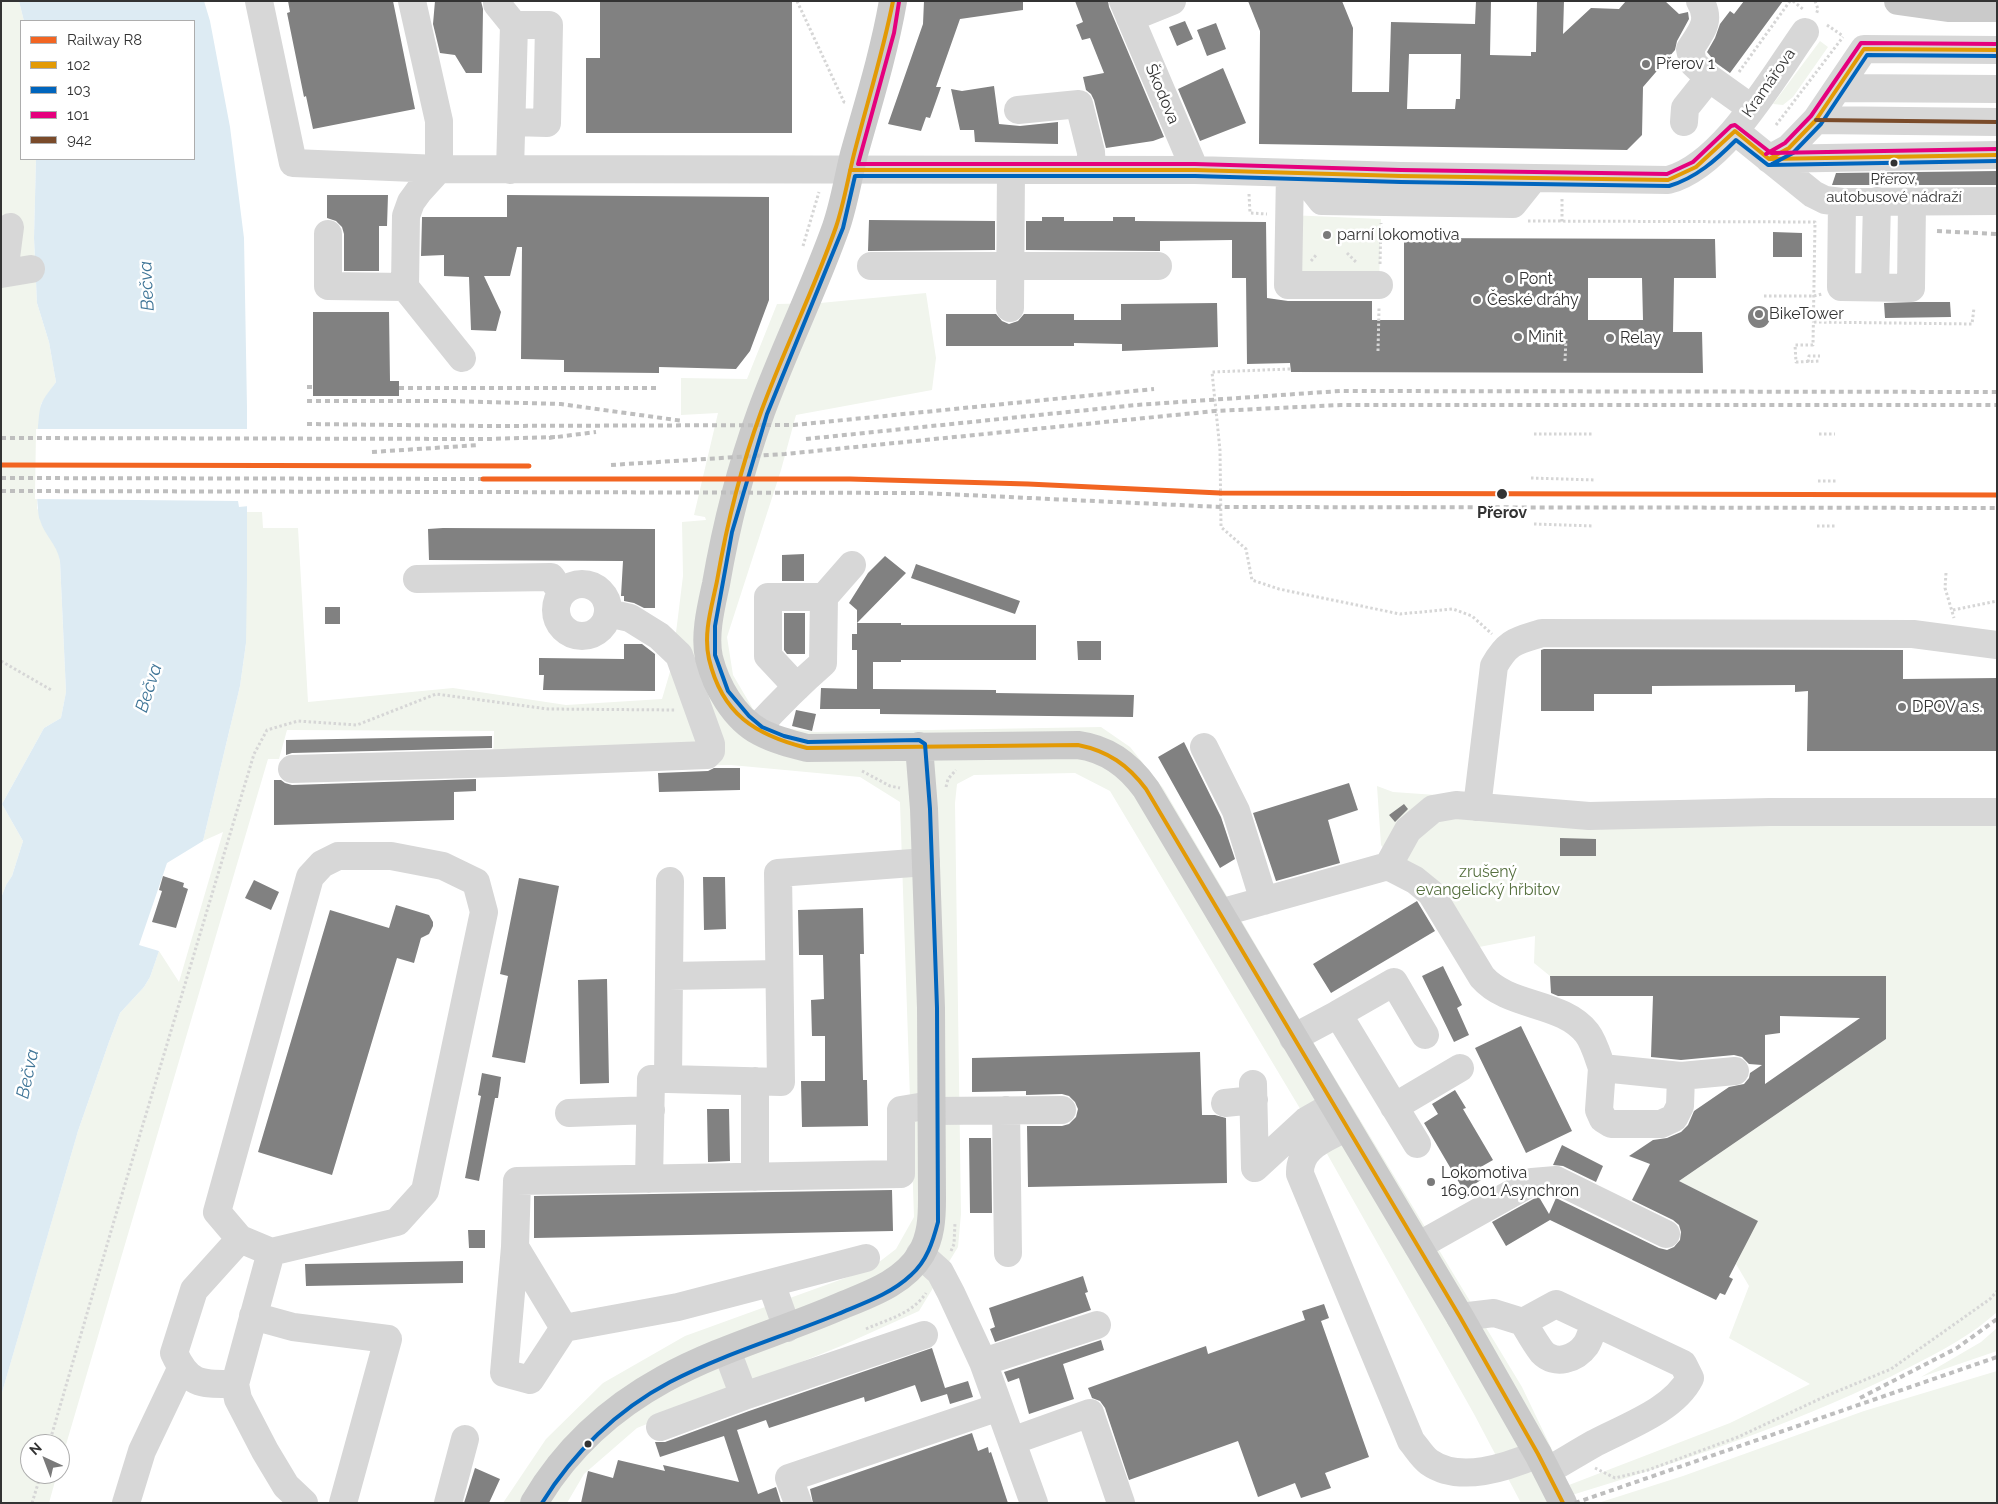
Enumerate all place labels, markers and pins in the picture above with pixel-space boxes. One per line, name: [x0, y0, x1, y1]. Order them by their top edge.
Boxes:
place label: Přerov 1: [1656, 54, 1715, 74]
marker: Přerov 1: [1640, 58, 1652, 70]
marker: Přerov, autobusové nádraží: [1889, 158, 1899, 168]
place label: Přerov, autobusové nádraží: [1826, 170, 1962, 205]
place label: parní lokomotiva: [1337, 225, 1460, 245]
marker: parní lokomotiva: [1321, 229, 1333, 241]
place label: Pont: [1519, 269, 1553, 289]
marker: Pont: [1503, 273, 1515, 285]
place label: České dráhy: [1487, 290, 1579, 310]
marker: České dráhy: [1471, 294, 1483, 306]
place label: BikeTower: [1769, 304, 1844, 324]
marker: BikeTower: [1753, 308, 1765, 320]
place label: Minit: [1528, 327, 1564, 347]
place label: Relay: [1620, 328, 1661, 348]
marker: Minit: [1512, 331, 1524, 343]
marker: Relay: [1604, 332, 1616, 344]
marker: Přerov: [1495, 487, 1509, 501]
place label: Přerov: [1477, 503, 1527, 523]
place label: DPOV a.s.: [1912, 697, 1982, 717]
marker: DPOV a.s.: [1896, 701, 1908, 713]
place label: Lokomotiva 169.001 Asynchron: [1441, 1163, 1579, 1201]
marker: Lokomotiva 169.001 Asynchron: [1425, 1176, 1437, 1188]
unlabelled marker: [583, 1439, 593, 1449]

